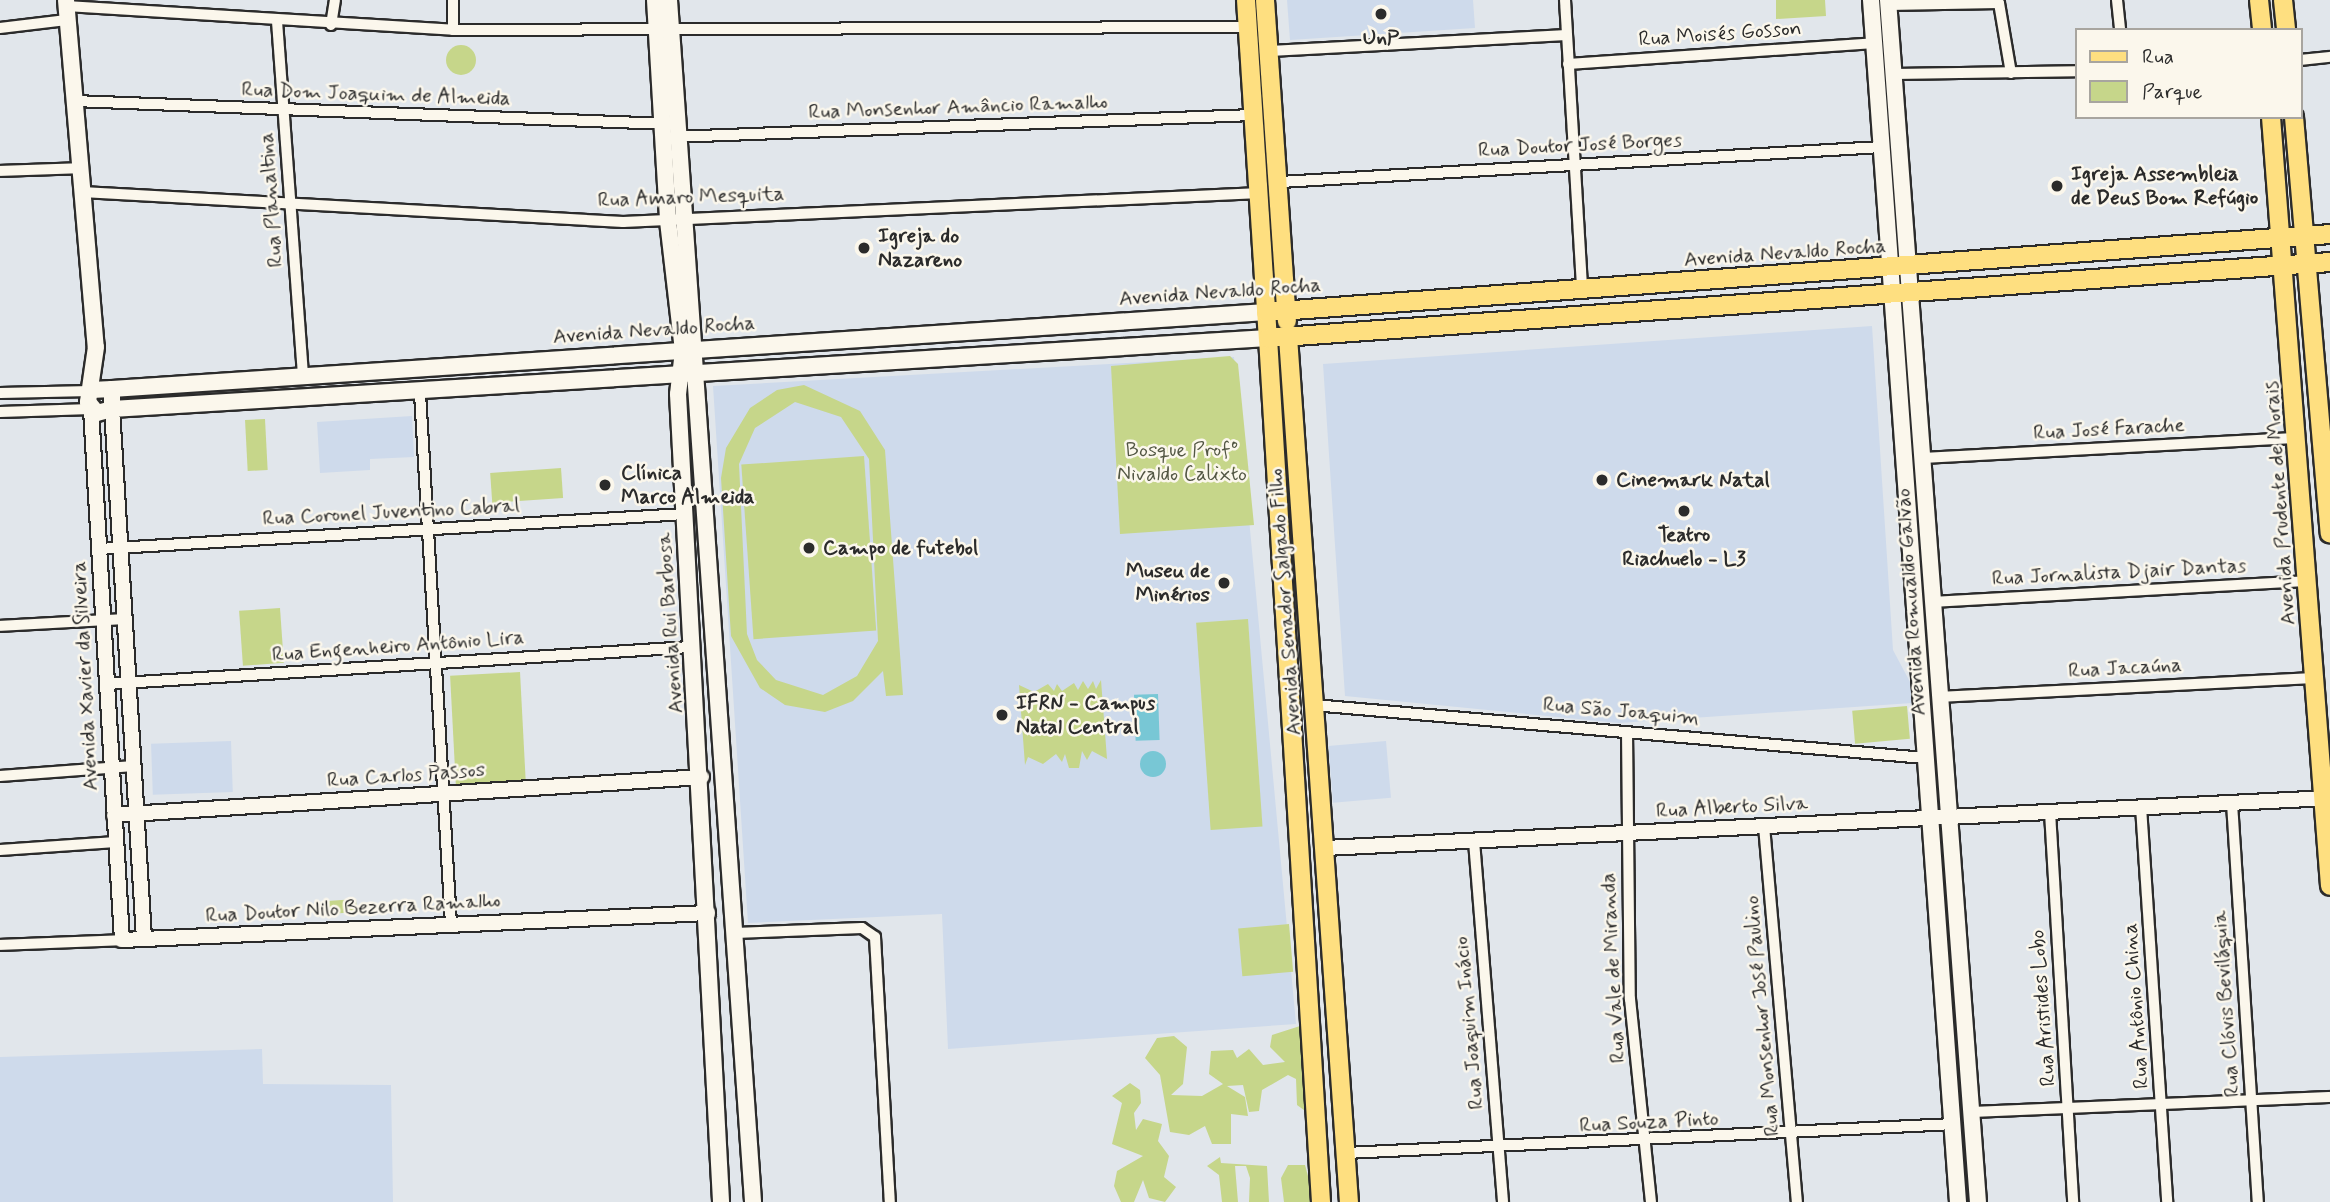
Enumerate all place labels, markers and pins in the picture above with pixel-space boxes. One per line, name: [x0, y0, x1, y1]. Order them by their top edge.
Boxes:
marker: UnP: [1373, 6, 1389, 22]
place label: UnP: [1363, 25, 1399, 51]
place label: Igreja Assembleia de Deus Bom Refúgio: [2071, 161, 2255, 211]
marker: Igreja Assembleia de Deus Bom Refúgio: [2049, 178, 2065, 194]
place label: Igreja do Nazareno: [878, 223, 962, 273]
marker: Igreja do Nazareno: [856, 240, 872, 256]
place label: Clínica Marco Almeida: [621, 460, 755, 510]
place label: Cinemark Natal: [1616, 467, 1765, 493]
marker: Cinemark Natal: [1594, 472, 1610, 488]
marker: Clínica Marco Almeida: [595, 475, 615, 495]
marker: Teatro Riachuelo - L3: [1676, 503, 1692, 519]
place label: Teatro Riachuelo - L3: [1622, 522, 1746, 572]
place label: Campo de futebol: [823, 535, 977, 561]
marker: Campo de futebol: [801, 540, 817, 556]
place label: Museu de Minérios: [1126, 558, 1210, 608]
marker: Museu de Minérios: [1216, 575, 1232, 591]
place label: IFRN - Campus Natal Central: [1016, 690, 1155, 740]
marker: IFRN - Campus Natal Central: [994, 707, 1010, 723]

